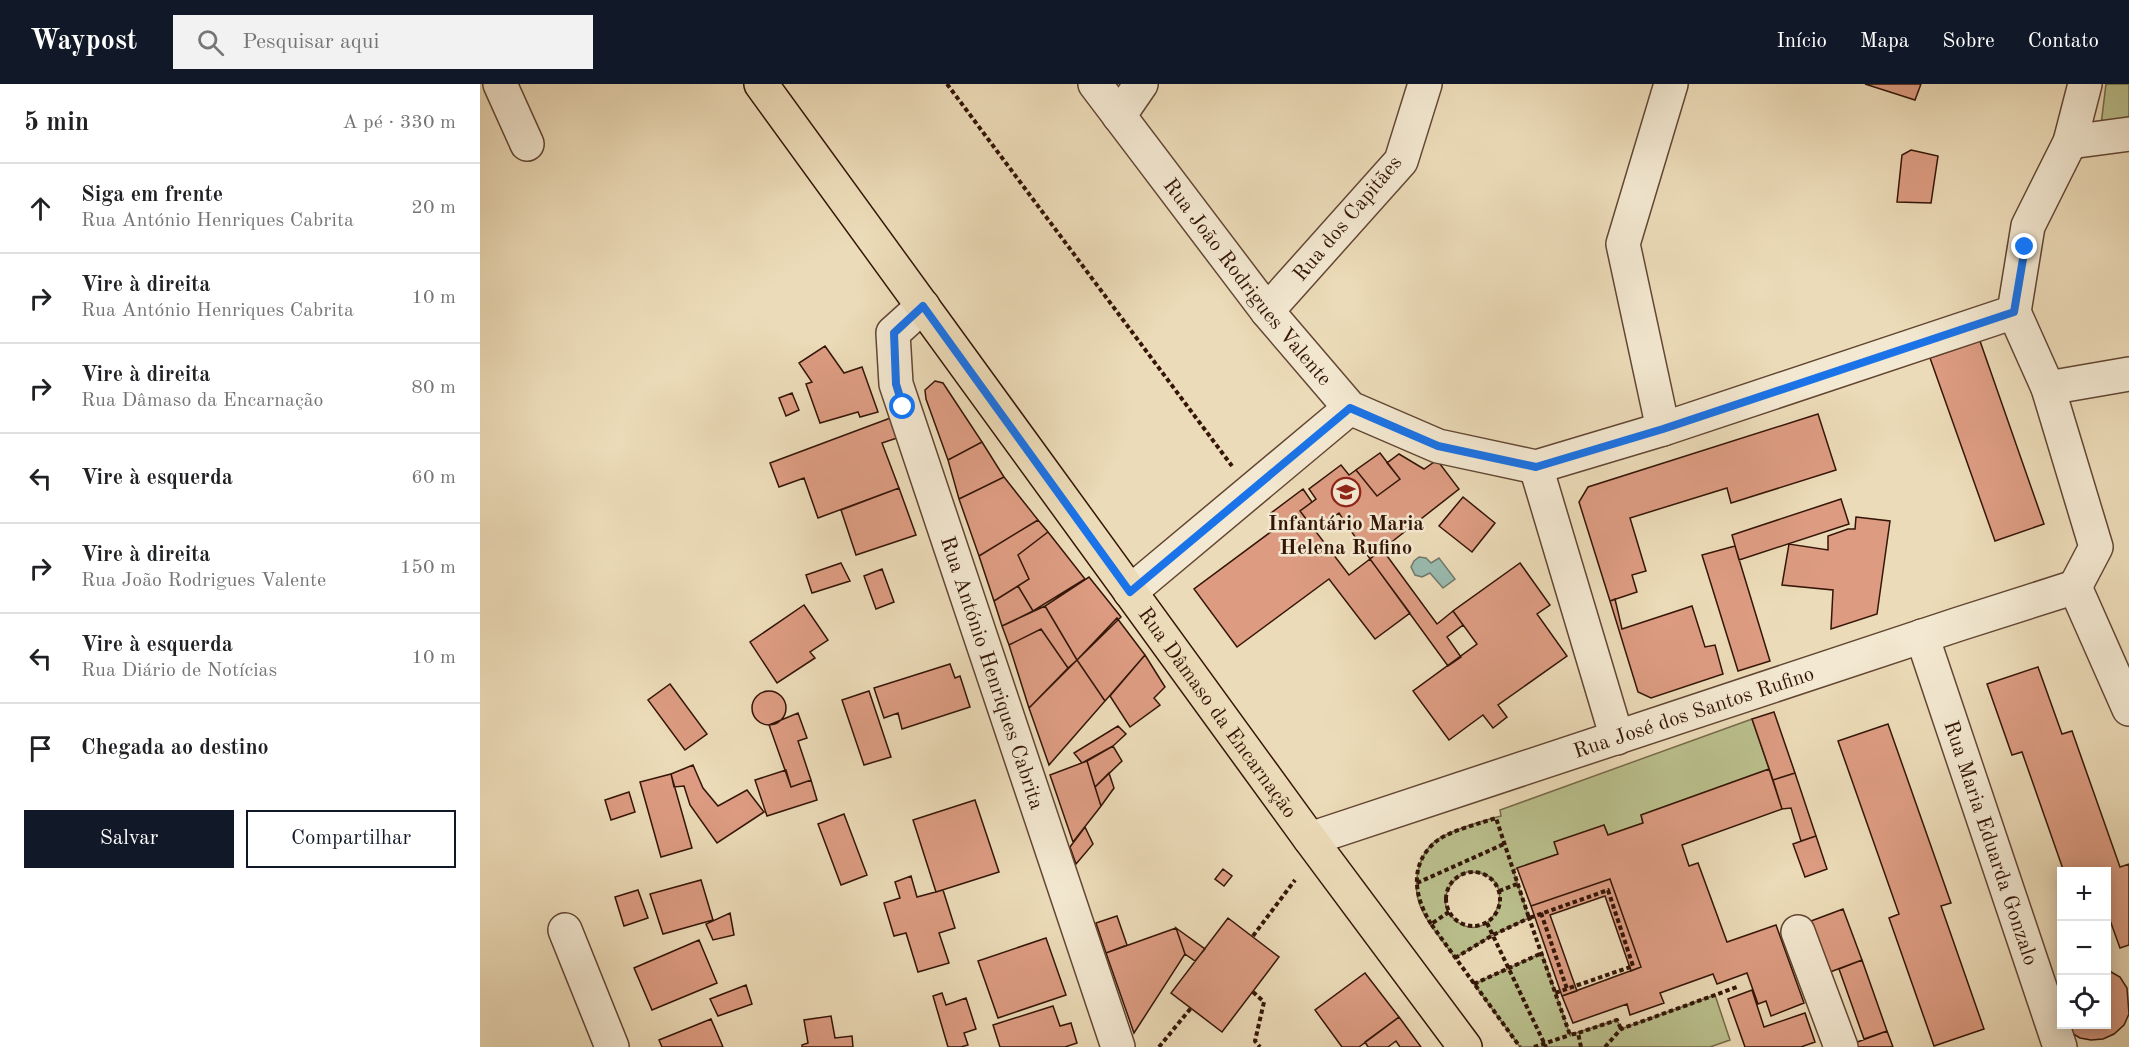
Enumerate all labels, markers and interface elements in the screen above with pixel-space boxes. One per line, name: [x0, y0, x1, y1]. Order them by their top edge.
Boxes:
search box: [173, 15, 593, 69]
icon: search: [194, 26, 227, 59]
text: Waypost: [30, 28, 137, 56]
text: Pesquisar aqui: [242, 31, 380, 53]
text: Início: [1776, 31, 1827, 52]
text: Mapa: [1860, 31, 1909, 52]
text: Sobre: [1942, 31, 1995, 52]
text: Contato: [2028, 31, 2099, 52]
text: 5 min: [24, 110, 89, 136]
text: A pé · 330 m: [342, 113, 456, 133]
street label: Rua dos Capitães: [1290, 152, 1406, 286]
street label: Rua João Rodrigues Valente: [1159, 175, 1335, 390]
text: Siga em frente: [81, 184, 223, 206]
icon: ahead: [24, 192, 57, 225]
text: 20 m: [411, 198, 456, 218]
text: Rua António Henriques Cabrita: [81, 211, 354, 231]
route end: [2011, 233, 2037, 259]
text: Vire à direita: [81, 274, 211, 296]
icon: right: [24, 282, 57, 315]
text: 10 m: [411, 288, 456, 308]
text: Rua António Henriques Cabrita: [81, 301, 354, 321]
text: Vire à direita: [81, 364, 211, 386]
icon: right: [24, 372, 57, 405]
text: 80 m: [411, 378, 456, 398]
text: Rua Dâmaso da Encarnação: [81, 391, 323, 411]
route start: [889, 393, 915, 419]
icon: left: [24, 462, 57, 495]
text: Vire à esquerda: [81, 467, 233, 489]
text: 60 m: [411, 468, 456, 488]
school or university icon: Infantário Maria Helena Rufino: [1330, 476, 1362, 508]
place label: Infantário Maria Helena Rufino: [1268, 514, 1424, 559]
street label: Rua António Henriques Cabrita: [936, 534, 1047, 812]
text: Vire à direita: [81, 544, 211, 566]
icon: right: [24, 552, 57, 585]
text: 150 m: [400, 558, 456, 578]
text: Rua João Rodrigues Valente: [81, 571, 326, 591]
street label: Rua Dâmaso da Encarnação: [1133, 604, 1300, 822]
text: Vire à esquerda: [81, 634, 233, 656]
icon: left: [24, 642, 57, 675]
text: 10 m: [411, 648, 456, 668]
text: Rua Diário de Notícias: [81, 661, 277, 681]
street label: Rua José dos Santos Rufino: [1571, 664, 1817, 763]
street label: Rua Maria Eduarda Gonzalo: [1939, 718, 2041, 968]
icon: arrive: [24, 732, 57, 765]
text: Chegada ao destino: [81, 737, 269, 759]
button: Salvar: [24, 810, 234, 868]
button: Compartilhar: [246, 810, 456, 868]
map controls: [2057, 867, 2111, 1029]
button: +: [2057, 867, 2111, 921]
button: −: [2057, 921, 2111, 975]
button: locate: [2057, 975, 2111, 1029]

